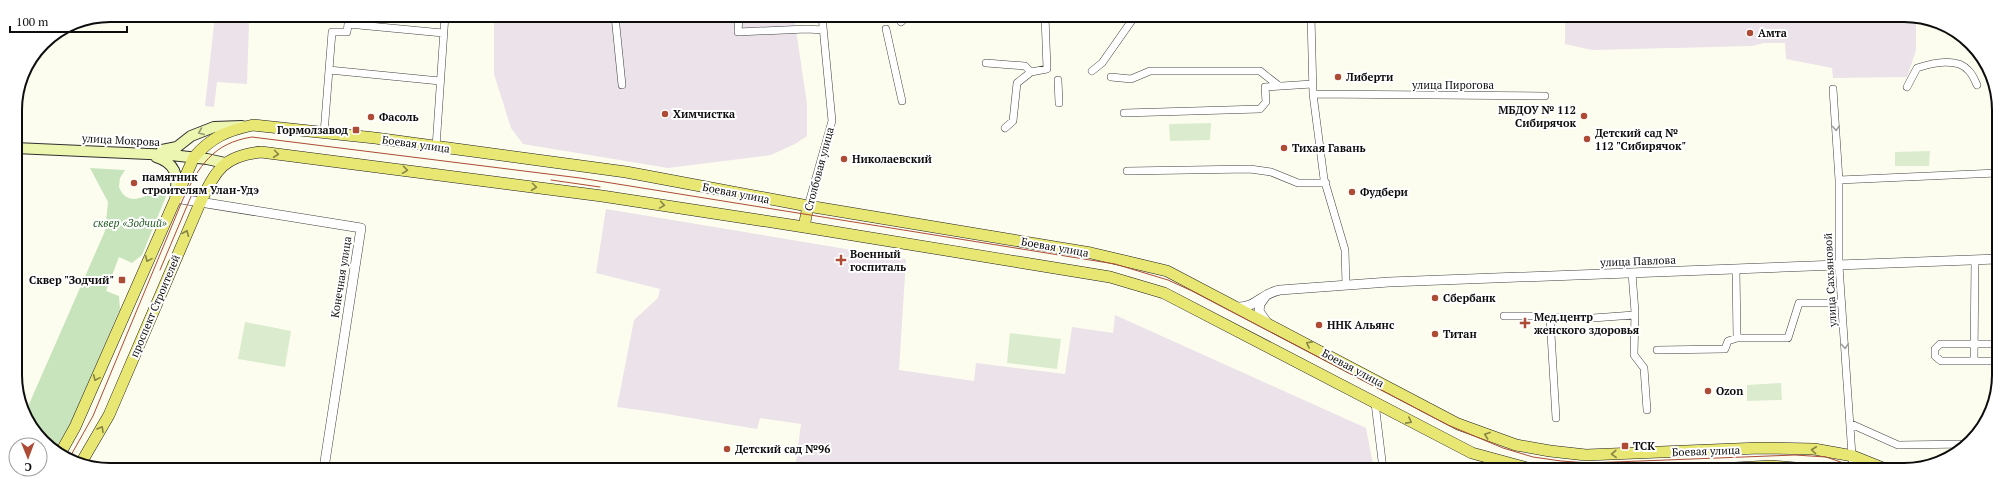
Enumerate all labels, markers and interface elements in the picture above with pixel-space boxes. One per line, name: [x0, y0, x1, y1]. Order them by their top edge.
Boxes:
scale bar: [10, 8, 127, 34]
text: 100 m: [16, 14, 49, 29]
place label: Амта: [1758, 26, 1787, 40]
marker: Амта: [1745, 28, 1755, 38]
place label: Либерти: [1345, 70, 1394, 84]
marker: Либерти: [1333, 72, 1343, 82]
street label: улица Пирогова: [1411, 78, 1494, 92]
place label: МБДОУ № 112 Сибирячок: [1498, 103, 1576, 130]
place label: Химчистка: [673, 107, 735, 121]
marker: Химчистка: [660, 109, 670, 119]
place label: Фасоль: [379, 110, 419, 124]
marker: МБДОУ № 112 Сибирячок: [1579, 111, 1589, 121]
marker: Фасоль: [366, 112, 376, 122]
place label: Гормолзавод: [277, 123, 348, 137]
marker: Гормолзавод: [351, 125, 361, 135]
street label: Столбовая улица: [801, 125, 837, 212]
one-way arrow: [1831, 125, 1840, 131]
place label: Детский сад № 112 "Сибирячок": [1595, 126, 1686, 153]
one-way arrow: [197, 127, 205, 135]
street label: улица Мокрова: [81, 131, 161, 149]
street label: Боевая улица: [381, 132, 451, 156]
marker: Детский сад № 112 "Сибирячок": [1582, 134, 1592, 144]
place label: Тихая Гавань: [1292, 141, 1366, 155]
marker: Тихая Гавань: [1279, 143, 1289, 153]
one-way arrow: [273, 149, 279, 158]
place label: Николаевский: [852, 152, 933, 166]
marker: Николаевский: [839, 154, 849, 164]
one-way arrow: [402, 165, 408, 174]
place label: памятник строителям Улан-Удэ: [142, 170, 259, 197]
marker: памятник строителям Улан-Удэ: [129, 178, 139, 188]
street label: Боевая улица: [701, 180, 771, 206]
one-way arrow: [530, 182, 537, 191]
place label: Фудбери: [1360, 185, 1409, 199]
marker: Фудбери: [1347, 187, 1357, 197]
one-way arrow: [659, 200, 665, 209]
park label: сквер «Зодчий»: [93, 216, 167, 230]
one-way arrow: [182, 230, 190, 237]
street label: улица Сахьяновой: [1821, 232, 1840, 328]
street label: Боевая улица: [1020, 234, 1090, 260]
street label: Конечная улица: [328, 235, 354, 319]
place label: Военный госпиталь: [850, 247, 906, 274]
street label: проспект Строителей: [127, 252, 183, 360]
street label: улица Павлова: [1599, 253, 1676, 269]
marker: Военный госпиталь: [835, 254, 847, 266]
one-way arrow: [145, 255, 153, 263]
place label: Сквер "Зодчий": [29, 273, 114, 287]
marker: Сквер "Зодчий": [117, 275, 127, 285]
place label: Сбербанк: [1443, 291, 1496, 305]
marker: Сбербанк: [1430, 293, 1440, 303]
place label: Мед.центр женского здоровья: [1534, 310, 1640, 337]
marker: Мед.центр женского здоровья: [1519, 317, 1531, 329]
place label: ННК Альянс: [1327, 318, 1395, 332]
marker: ННК Альянс: [1314, 320, 1324, 330]
place label: Титан: [1443, 327, 1477, 341]
marker: Титан: [1430, 329, 1440, 339]
one-way arrow: [1306, 342, 1313, 349]
one-way arrow: [1840, 343, 1849, 349]
street label: Боевая улица: [1320, 346, 1387, 390]
one-way arrow: [93, 374, 101, 382]
place label: Ozon: [1716, 384, 1743, 398]
marker: Ozon: [1703, 386, 1713, 396]
one-way arrow: [1405, 416, 1412, 423]
one-way arrow: [96, 426, 104, 433]
one-way arrow: [1483, 432, 1490, 440]
north arrow: [8, 437, 48, 477]
place label: ТСК: [1633, 439, 1655, 453]
marker: ТСК: [1620, 441, 1630, 451]
place label: Детский сад №96: [735, 442, 831, 456]
street label: Боевая улица: [1672, 443, 1741, 459]
marker: Детский сад №96: [722, 444, 732, 454]
one-way arrow: [1811, 445, 1817, 454]
one-way arrow: [1611, 450, 1617, 458]
text: С: [24, 460, 32, 474]

